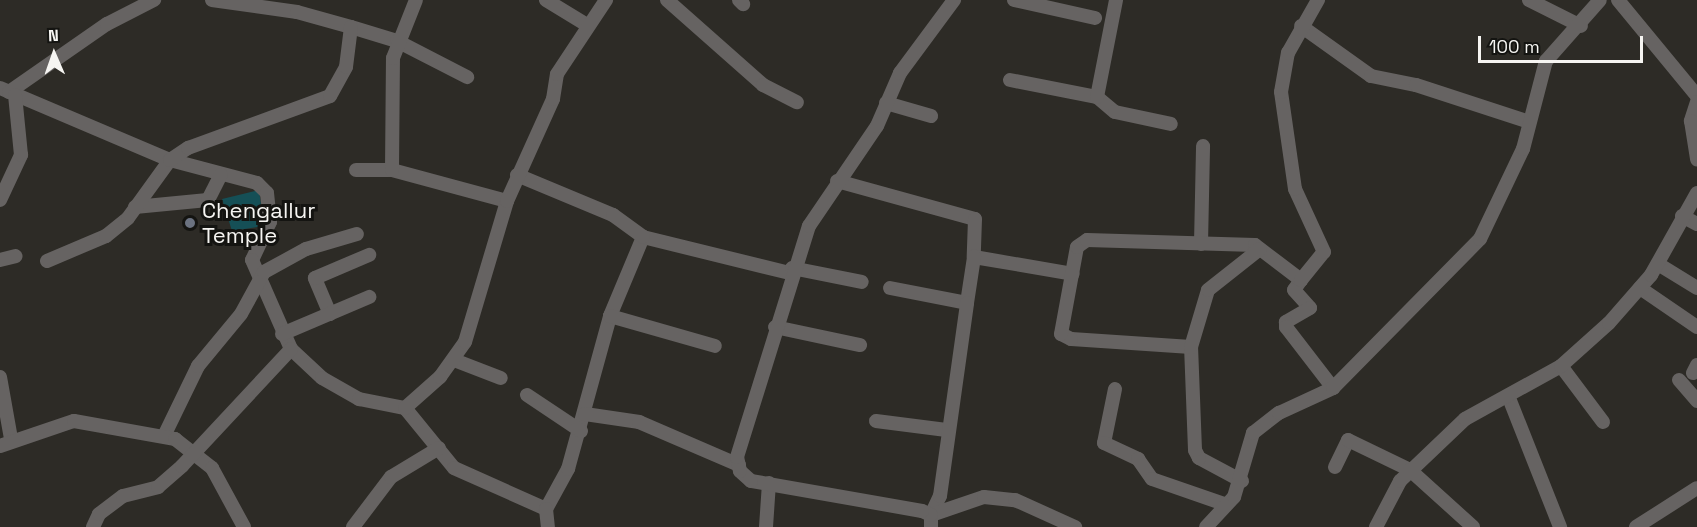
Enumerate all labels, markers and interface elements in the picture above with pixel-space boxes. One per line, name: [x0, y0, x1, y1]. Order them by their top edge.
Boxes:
north arrow: [24, 24, 84, 84]
scale bar: [1481, 24, 1646, 62]
text: N: [48, 25, 59, 46]
text: 100 m: [1489, 35, 1540, 58]
place label: Chengallur Temple: [202, 197, 315, 248]
marker: Chengallur Temple: [183, 216, 197, 230]

